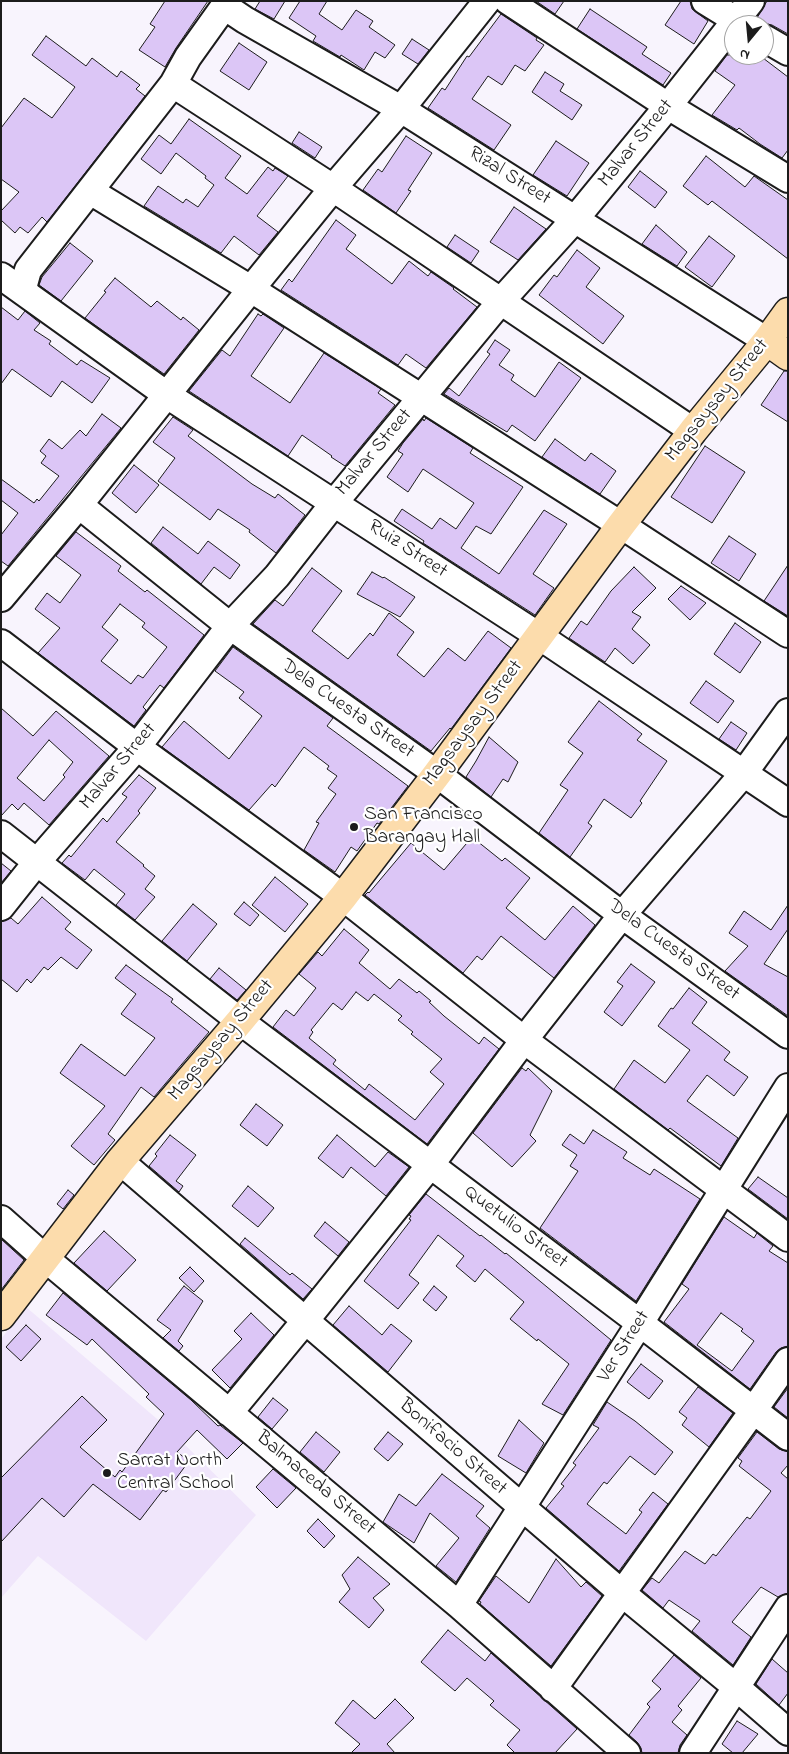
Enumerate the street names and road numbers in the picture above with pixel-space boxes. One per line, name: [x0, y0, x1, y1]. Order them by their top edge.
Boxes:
street label: Malvar Street: [594, 95, 680, 193]
street label: Rizal Street: [463, 142, 555, 212]
street label: Magsaysay Street: [661, 335, 775, 467]
street label: Malvar Street: [332, 405, 418, 501]
street label: Ruiz Street: [363, 515, 451, 585]
street label: Dela Cuesta Street: [276, 655, 418, 765]
street label: Magsaysay Street: [419, 656, 529, 792]
street label: Malvar Street: [76, 719, 162, 815]
street label: Dela Cuesta Street: [602, 895, 744, 1007]
street label: Magsaysay Street: [164, 975, 280, 1107]
street label: Quetulio Street: [458, 1181, 572, 1275]
street label: Ver Street: [594, 1307, 656, 1387]
street label: Bonifacio Street: [393, 1394, 511, 1502]
street label: Balmaceda Street: [250, 1427, 380, 1541]

